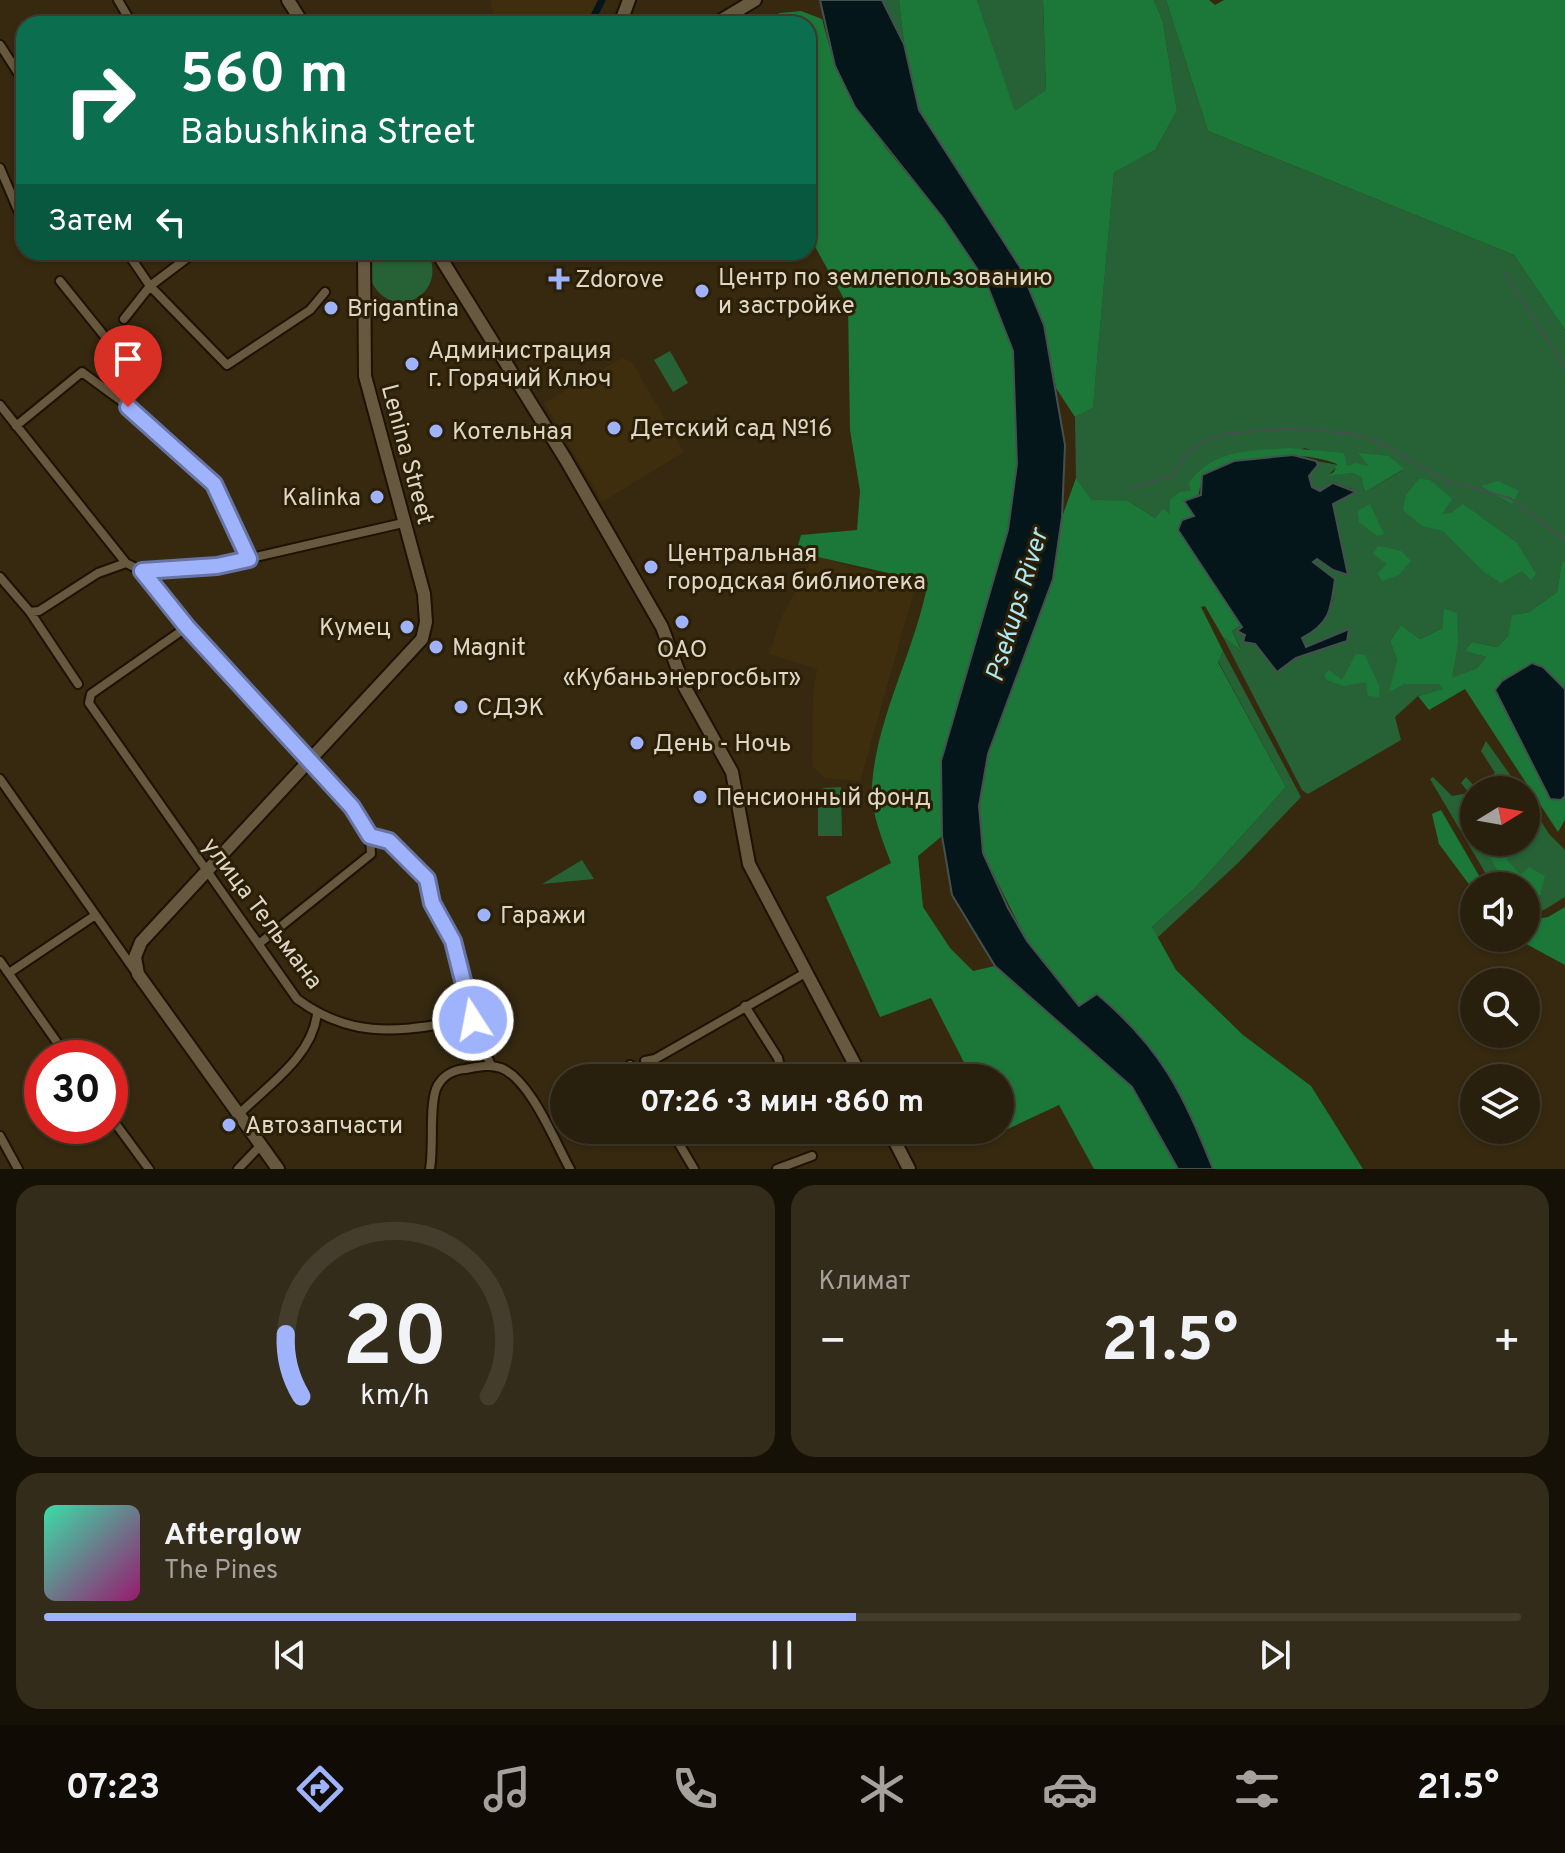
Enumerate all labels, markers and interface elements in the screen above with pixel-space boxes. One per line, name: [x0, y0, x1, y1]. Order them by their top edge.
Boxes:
text: 560 m: [180, 42, 349, 112]
icon: right: [48, 48, 152, 152]
text: Babushkina Street: [180, 111, 476, 157]
icon: left: [149, 200, 193, 244]
text: Затем: [48, 204, 133, 241]
place label: Центр по землепользованию и застройке: [718, 264, 1053, 322]
place label: Zdorove: [575, 266, 664, 296]
marker: Zdorove: [550, 270, 568, 288]
marker: Центр по землепользованию и застройке: [693, 282, 711, 300]
place label: Brigantina: [347, 295, 459, 325]
marker: Brigantina: [322, 299, 340, 317]
pin: [94, 325, 162, 407]
icon: arrive: [106, 337, 150, 381]
place label: Администрация г. Горячий Ключ: [428, 337, 612, 395]
marker: Администрация г. Горячий Ключ: [403, 355, 421, 373]
street label: Lenina Street: [373, 381, 439, 528]
place label: Детский сад №16: [630, 415, 832, 445]
place label: Котельная: [452, 418, 572, 448]
marker: Детский сад №16: [605, 419, 623, 437]
marker: Котельная: [427, 422, 445, 440]
place label: Kalinka: [282, 484, 361, 514]
marker: Kalinka: [368, 488, 386, 506]
water label: Psekups River: [980, 523, 1058, 686]
place label: Центральная городская библиотека: [667, 540, 926, 598]
marker: Центральная городская библиотека: [642, 558, 660, 576]
marker: ОАО «Кубаньэнергосбыт»: [673, 613, 691, 631]
place label: Кумец: [319, 614, 391, 644]
marker: Кумец: [398, 618, 416, 636]
place label: Magnit: [452, 634, 526, 664]
place label: ОАО «Кубаньэнергосбыт»: [563, 636, 801, 694]
marker: Magnit: [427, 638, 445, 656]
place label: СДЭК: [477, 694, 544, 724]
marker: СДЭК: [452, 698, 470, 716]
place label: День - Ночь: [653, 730, 791, 760]
marker: День - Ночь: [628, 734, 646, 752]
north arrow: [1460, 776, 1540, 856]
map controls: [1460, 776, 1540, 1144]
place label: Пенсионный фонд: [716, 784, 931, 814]
marker: Пенсионный фонд: [691, 788, 709, 806]
street label: улица Тельмана: [195, 832, 328, 996]
button: sound: [1460, 872, 1540, 952]
place label: Гаражи: [500, 902, 586, 932]
marker: Гаражи: [475, 906, 493, 924]
button: search: [1460, 968, 1540, 1048]
position arrow: [431, 978, 515, 1062]
speed limit sign: 30: [24, 1040, 128, 1144]
button: layers: [1460, 1064, 1540, 1144]
text: 07:26 · 3 мин · 860 m: [640, 1085, 924, 1122]
place label: Автозапчасти: [245, 1112, 403, 1142]
marker: Автозапчасти: [220, 1116, 238, 1134]
text: Климат: [819, 1266, 910, 1299]
text: 20: [342, 1290, 448, 1395]
text: 21.5°: [1101, 1306, 1238, 1382]
text: −: [819, 1316, 847, 1372]
text: +: [1493, 1316, 1521, 1372]
text: km/h: [361, 1379, 430, 1415]
text: Afterglow: [164, 1518, 302, 1555]
text: The Pines: [164, 1555, 278, 1588]
icon: previous: [268, 1633, 312, 1677]
icon: pause: [760, 1633, 804, 1677]
icon: next: [1253, 1633, 1297, 1677]
icon: directions: [292, 1761, 348, 1817]
icon: music: [479, 1761, 535, 1817]
icon: phone: [667, 1761, 723, 1817]
icon: climate: [854, 1761, 910, 1817]
icon: car: [1042, 1761, 1098, 1817]
icon: filters: [1229, 1761, 1285, 1817]
text: 07:23: [66, 1766, 160, 1812]
text: 21.5°: [1417, 1766, 1499, 1812]

